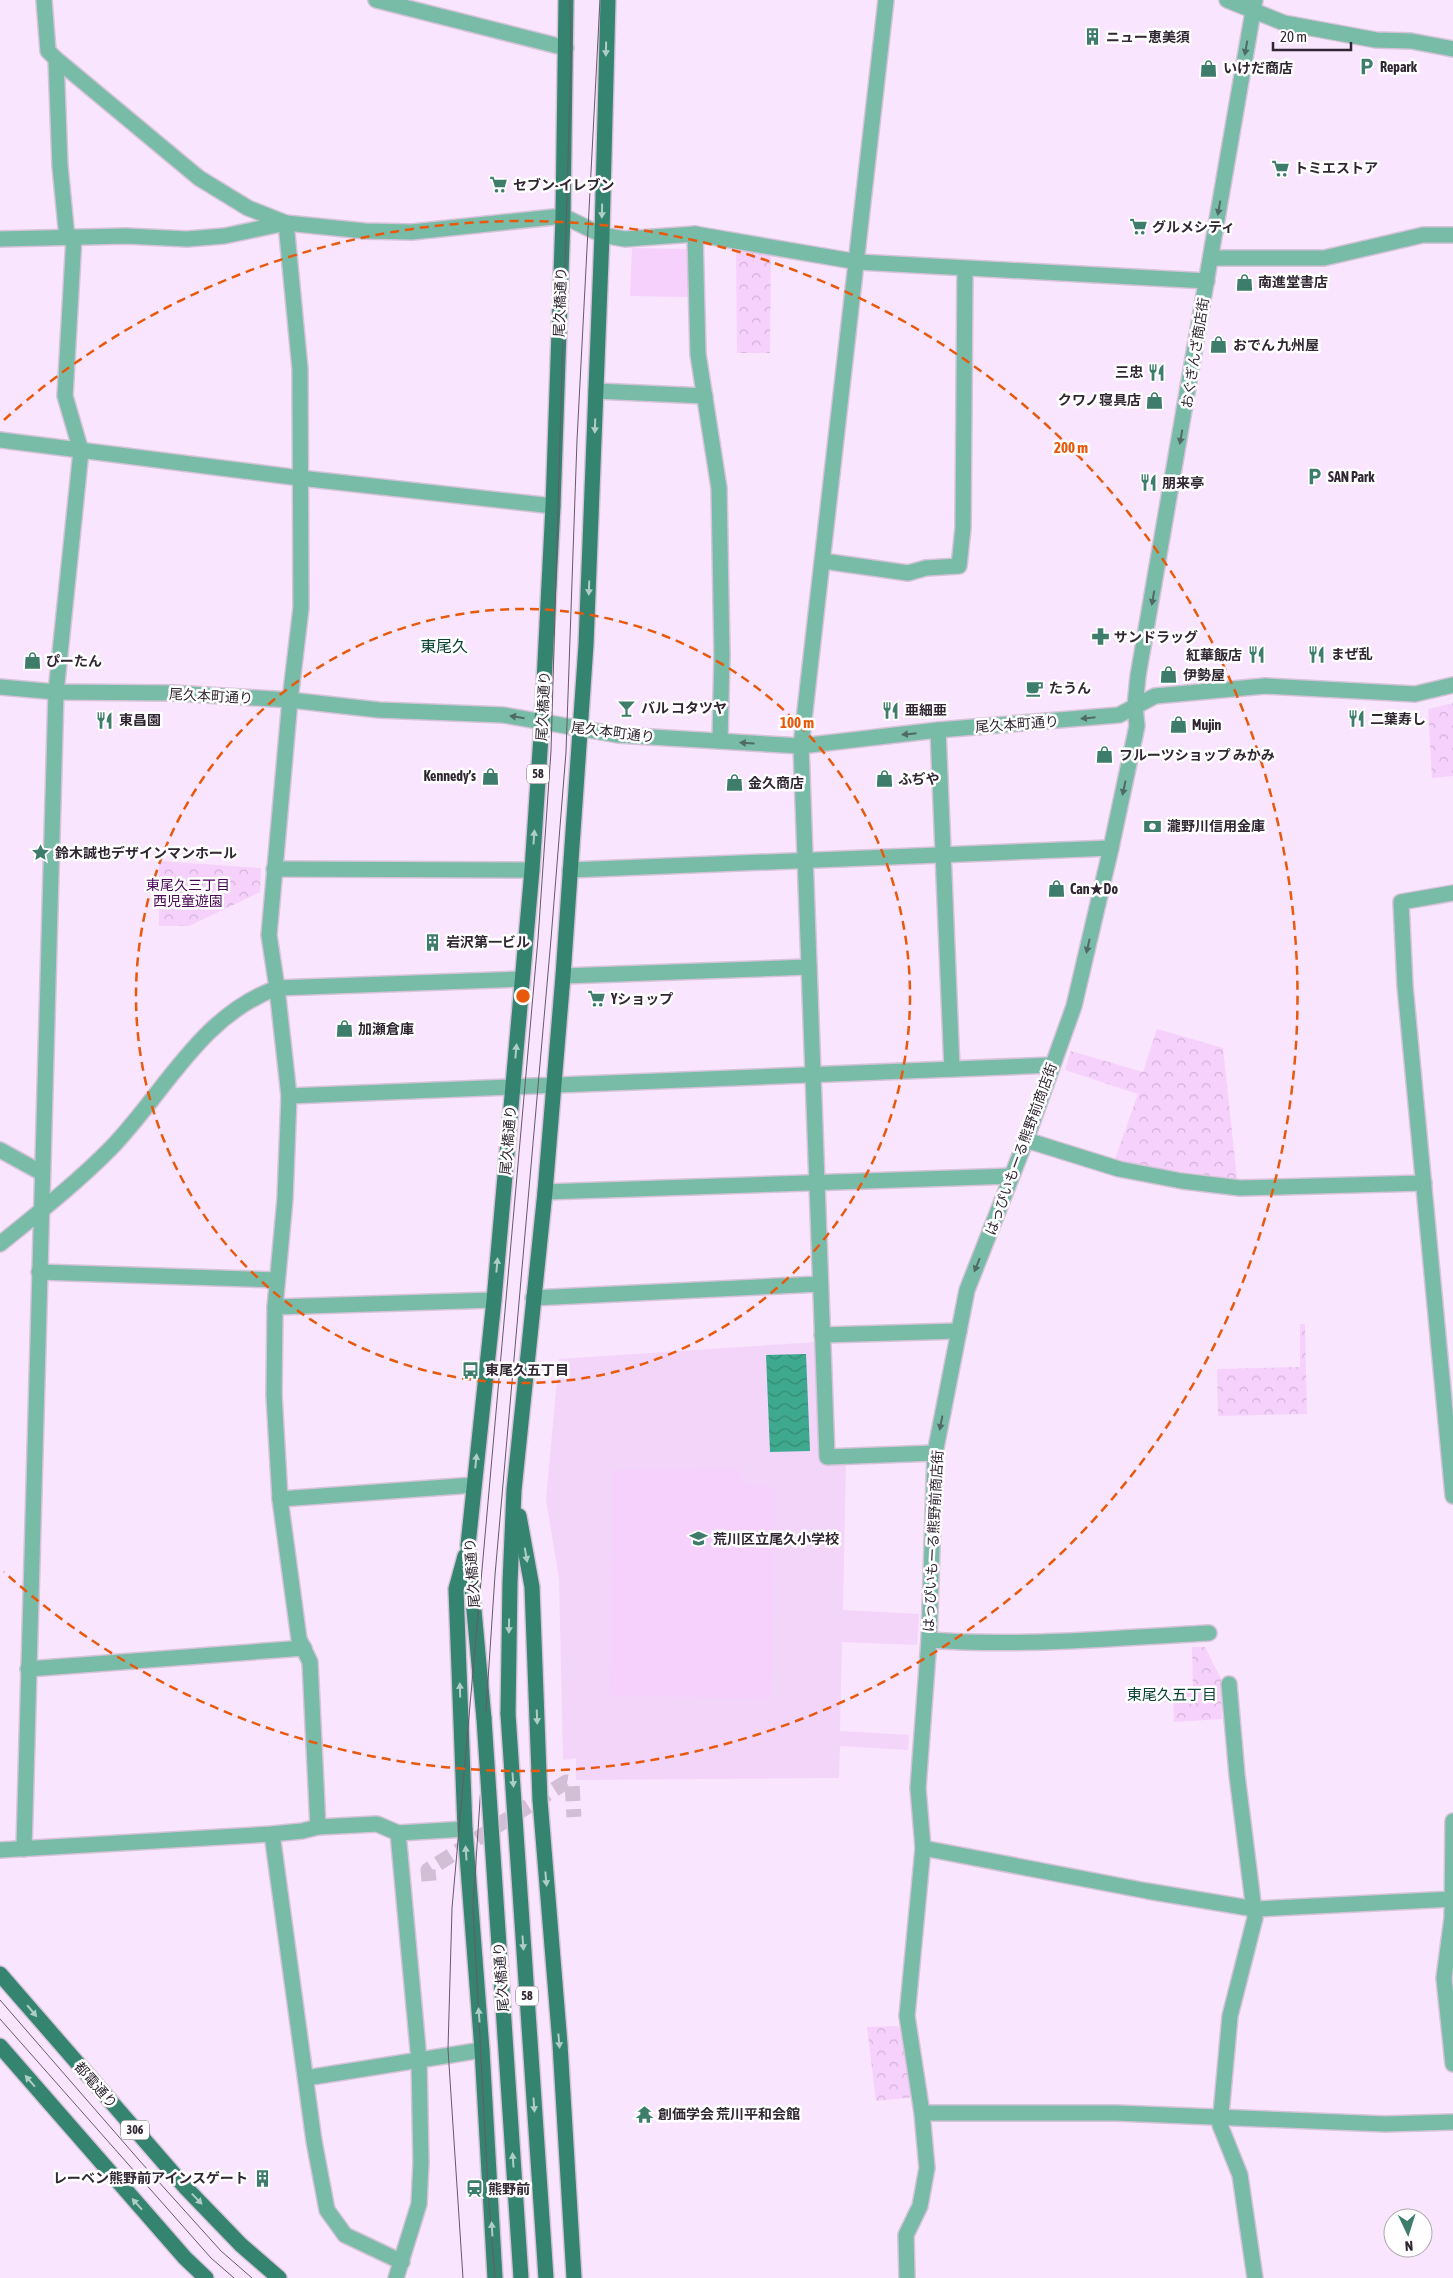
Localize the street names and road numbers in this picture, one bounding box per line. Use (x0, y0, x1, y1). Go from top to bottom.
street label: 尾久橋通り (551, 267, 569, 337)
street label: おぐぎんざ商店街 (1178, 296, 1212, 410)
street label: 尾久橋通り (533, 671, 553, 741)
street label: 尾久本町通り (169, 686, 253, 706)
street label: 尾久本町通り (975, 713, 1059, 735)
street label: 尾久本町通り (570, 719, 656, 745)
road number: 58 (527, 764, 549, 784)
street label: はっぴいもーる熊野前商店街 (982, 1061, 1060, 1237)
street label: 尾久橋通り (497, 1104, 519, 1176)
street label: はっぴいもーる熊野前商店街 (920, 1450, 946, 1632)
street label: 尾久橋通り (462, 1538, 482, 1608)
street label: 尾久橋通り (491, 1942, 511, 2012)
road number: 58 (516, 1986, 538, 2005)
street label: 都電通り (72, 2059, 120, 2111)
road number: 306 (121, 2120, 149, 2140)

